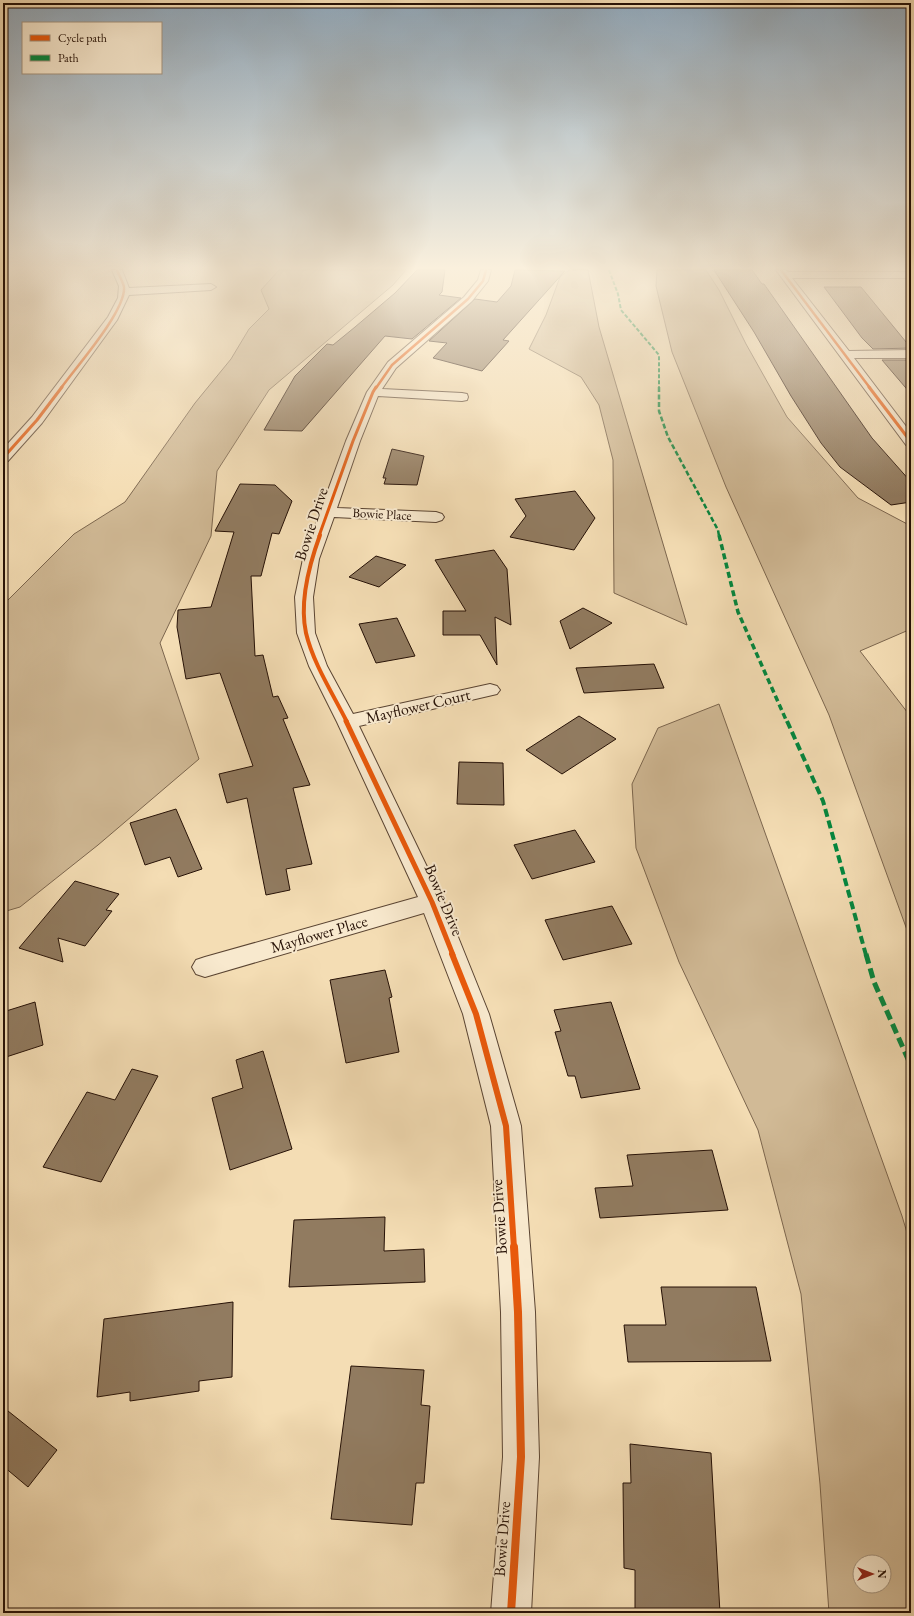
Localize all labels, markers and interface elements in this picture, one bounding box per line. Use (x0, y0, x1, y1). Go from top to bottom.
legend (22, 22, 162, 74)
text: Cycle path (58, 30, 107, 46)
text: Path (58, 50, 79, 66)
street label: Bowie Drive (289, 485, 333, 563)
street label: Bowie Place (352, 504, 412, 524)
street label: Mayflower Court (364, 684, 472, 728)
street label: Bowie Drive (420, 861, 468, 939)
street label: Mayflower Place (268, 910, 370, 958)
street label: Bowie Drive (486, 1179, 512, 1255)
street label: Bowie Drive (489, 1501, 515, 1577)
north arrow (852, 1554, 892, 1594)
text: N (875, 1570, 889, 1579)

